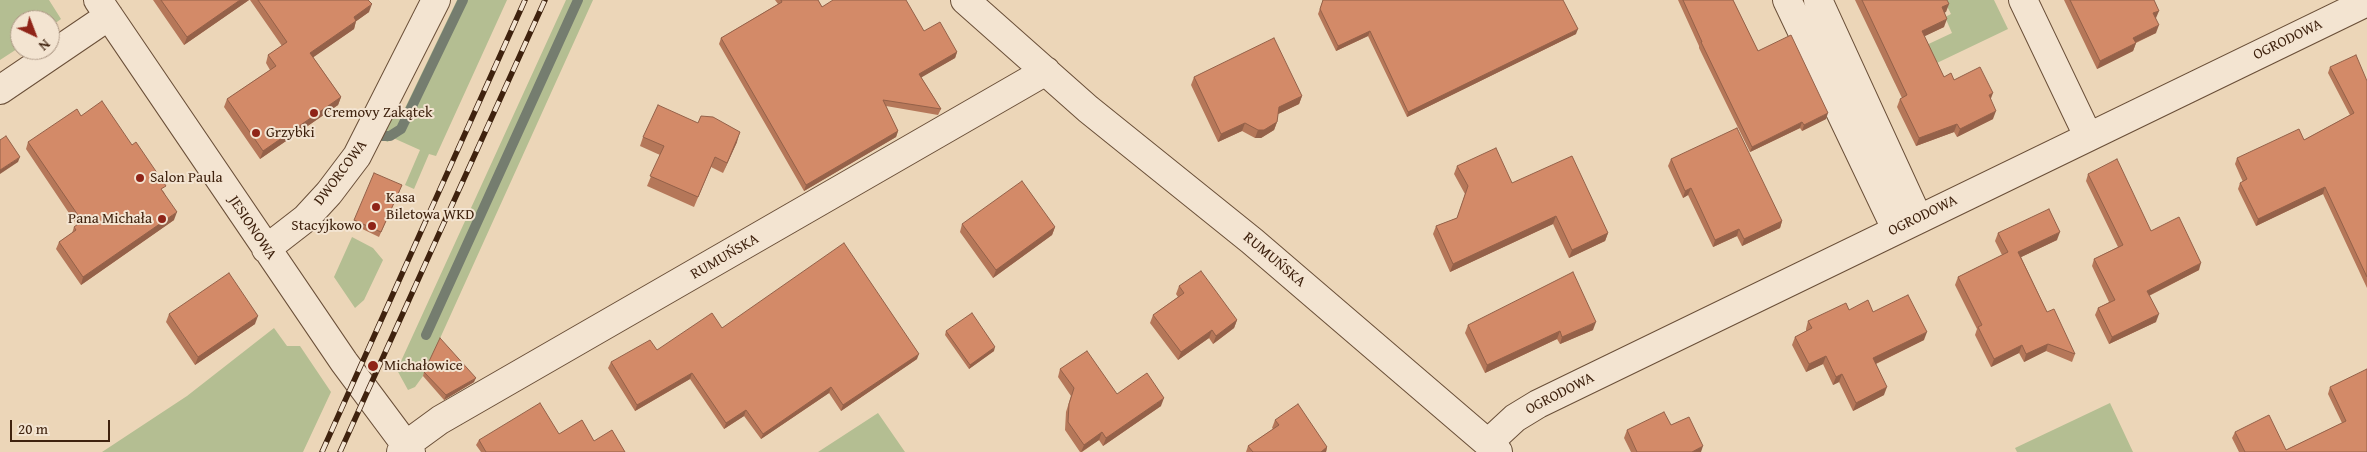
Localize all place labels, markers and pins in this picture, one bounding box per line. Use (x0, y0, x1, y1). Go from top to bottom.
place label: Cremovy Zakątek (324, 104, 433, 122)
marker: Cremovy Zakątek (308, 107, 320, 119)
place label: Grzybki (266, 124, 315, 142)
marker: Grzybki (250, 127, 262, 139)
place label: Salon Paula (150, 169, 223, 187)
marker: Salon Paula (134, 172, 146, 184)
place label: Kasa Biletowa WKD (386, 189, 474, 224)
marker: Kasa Biletowa WKD (370, 201, 382, 213)
place label: Pana Michała (68, 210, 152, 228)
marker: Pana Michała (156, 213, 168, 225)
place label: Stacyjkowo (291, 217, 362, 235)
marker: Stacyjkowo (366, 220, 378, 232)
place label: Michałowice (384, 357, 463, 375)
marker: Michałowice (366, 359, 380, 373)

